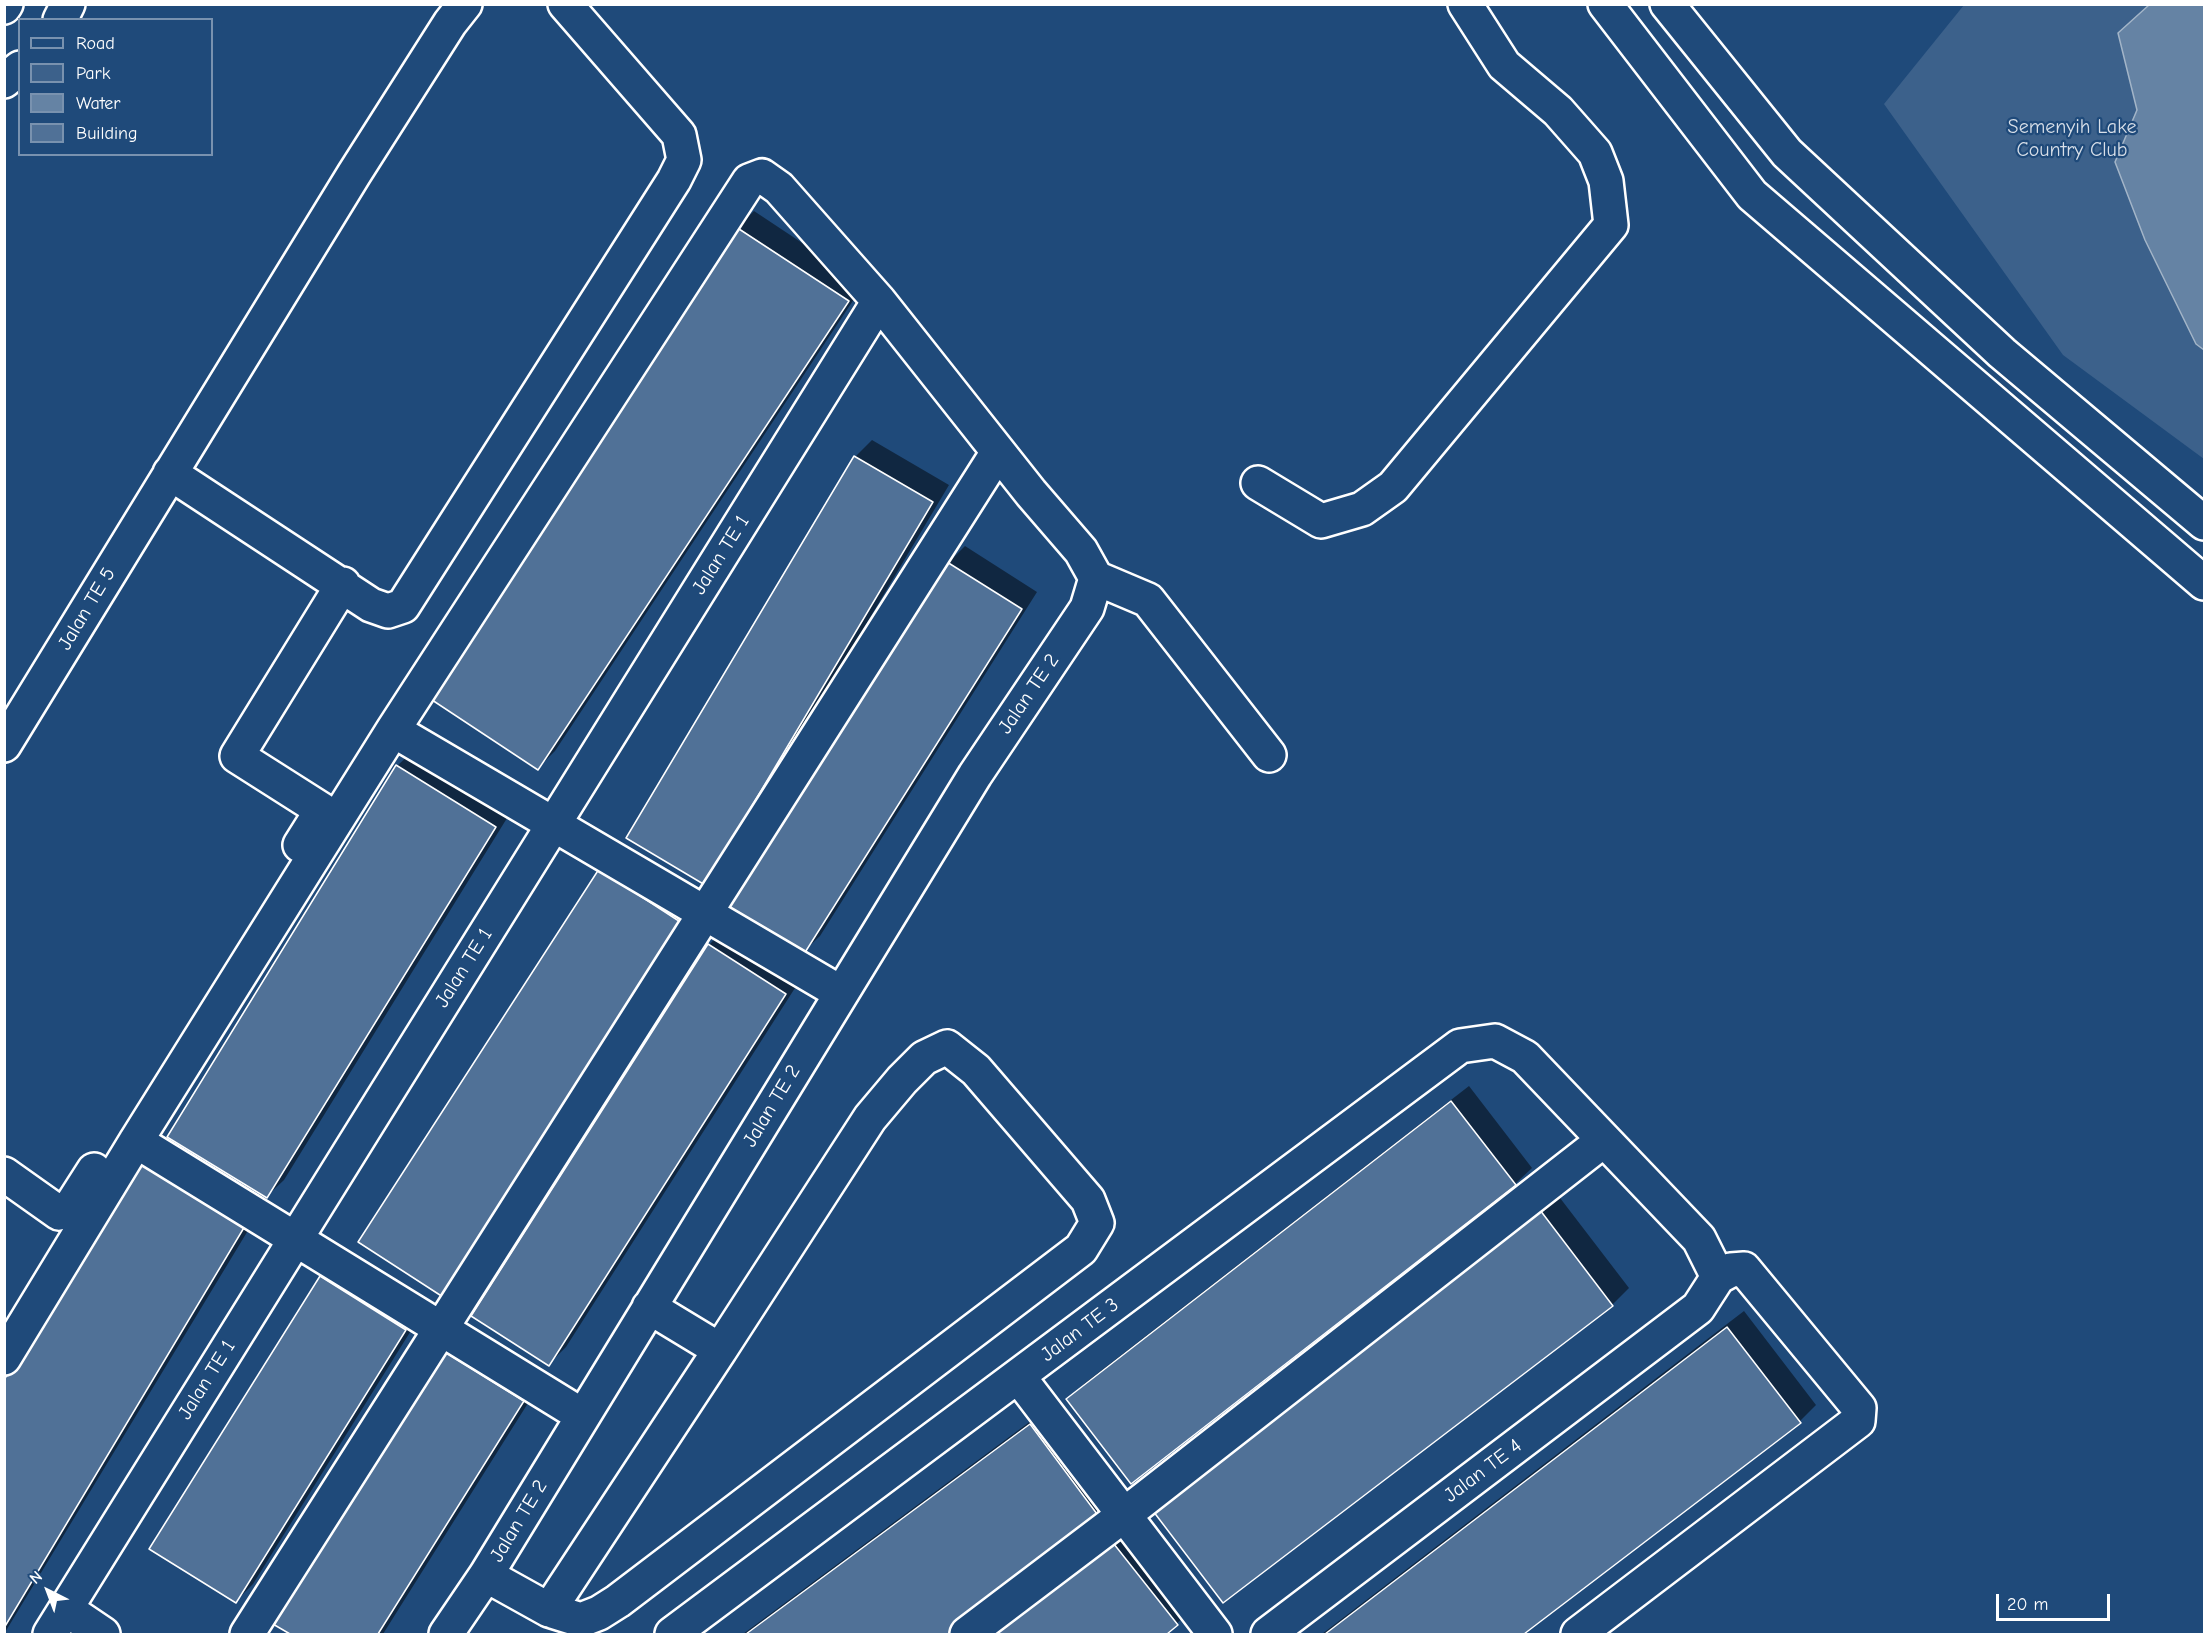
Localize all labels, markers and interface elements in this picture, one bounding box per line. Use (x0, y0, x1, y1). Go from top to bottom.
legend (18, 18, 213, 156)
text: Road (76, 33, 115, 54)
text: Park (76, 63, 110, 84)
text: Water (76, 93, 120, 114)
park label: Semenyih Lake Country Club (2008, 115, 2136, 162)
text: Building (76, 123, 138, 144)
street label: Jalan TE 1 (687, 511, 755, 599)
street label: Jalan TE 5 (53, 563, 121, 655)
street label: Jalan TE 2 (993, 649, 1065, 739)
street label: Jalan TE 1 (430, 924, 498, 1012)
street label: Jalan TE 2 (738, 1061, 806, 1151)
street label: Jalan TE 3 (1036, 1293, 1124, 1367)
street label: Jalan TE 1 (173, 1336, 241, 1424)
street label: Jalan TE 4 (1440, 1434, 1526, 1508)
street label: Jalan TE 2 (485, 1476, 553, 1566)
north arrow (18, 1561, 78, 1621)
text: N (26, 1567, 46, 1588)
scale bar (1999, 1582, 2113, 1620)
text: 20 m (2007, 1594, 2048, 1615)

